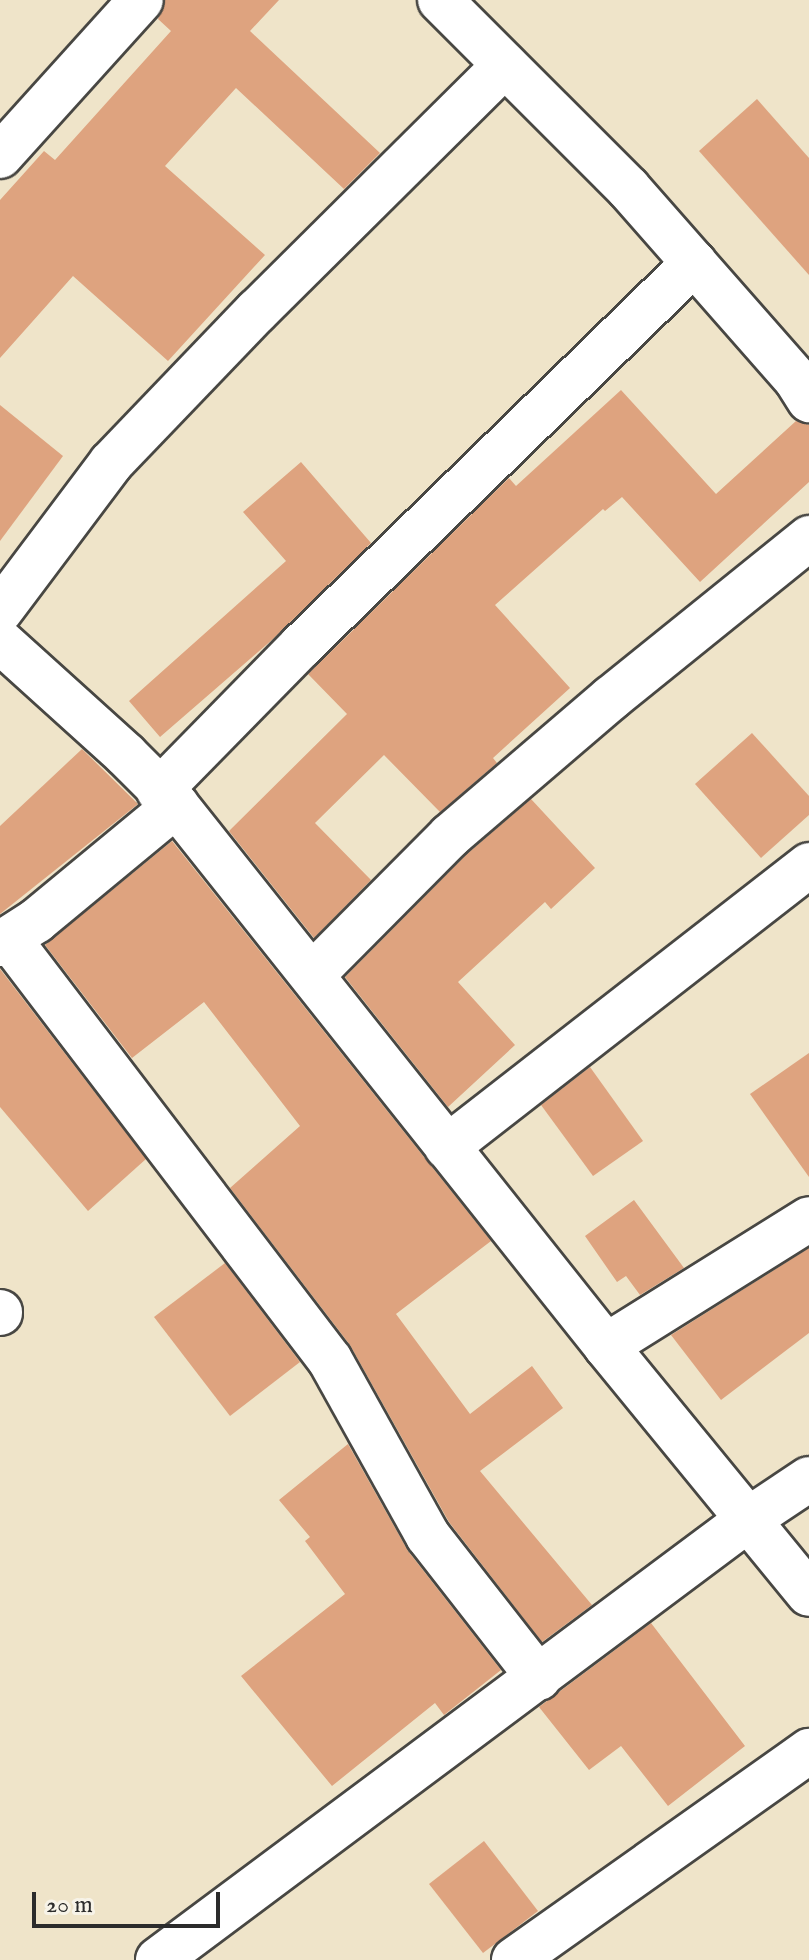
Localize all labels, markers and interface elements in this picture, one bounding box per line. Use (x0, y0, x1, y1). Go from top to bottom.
scale bar (36, 1876, 224, 1926)
text: 20 m (46, 1890, 93, 1921)

